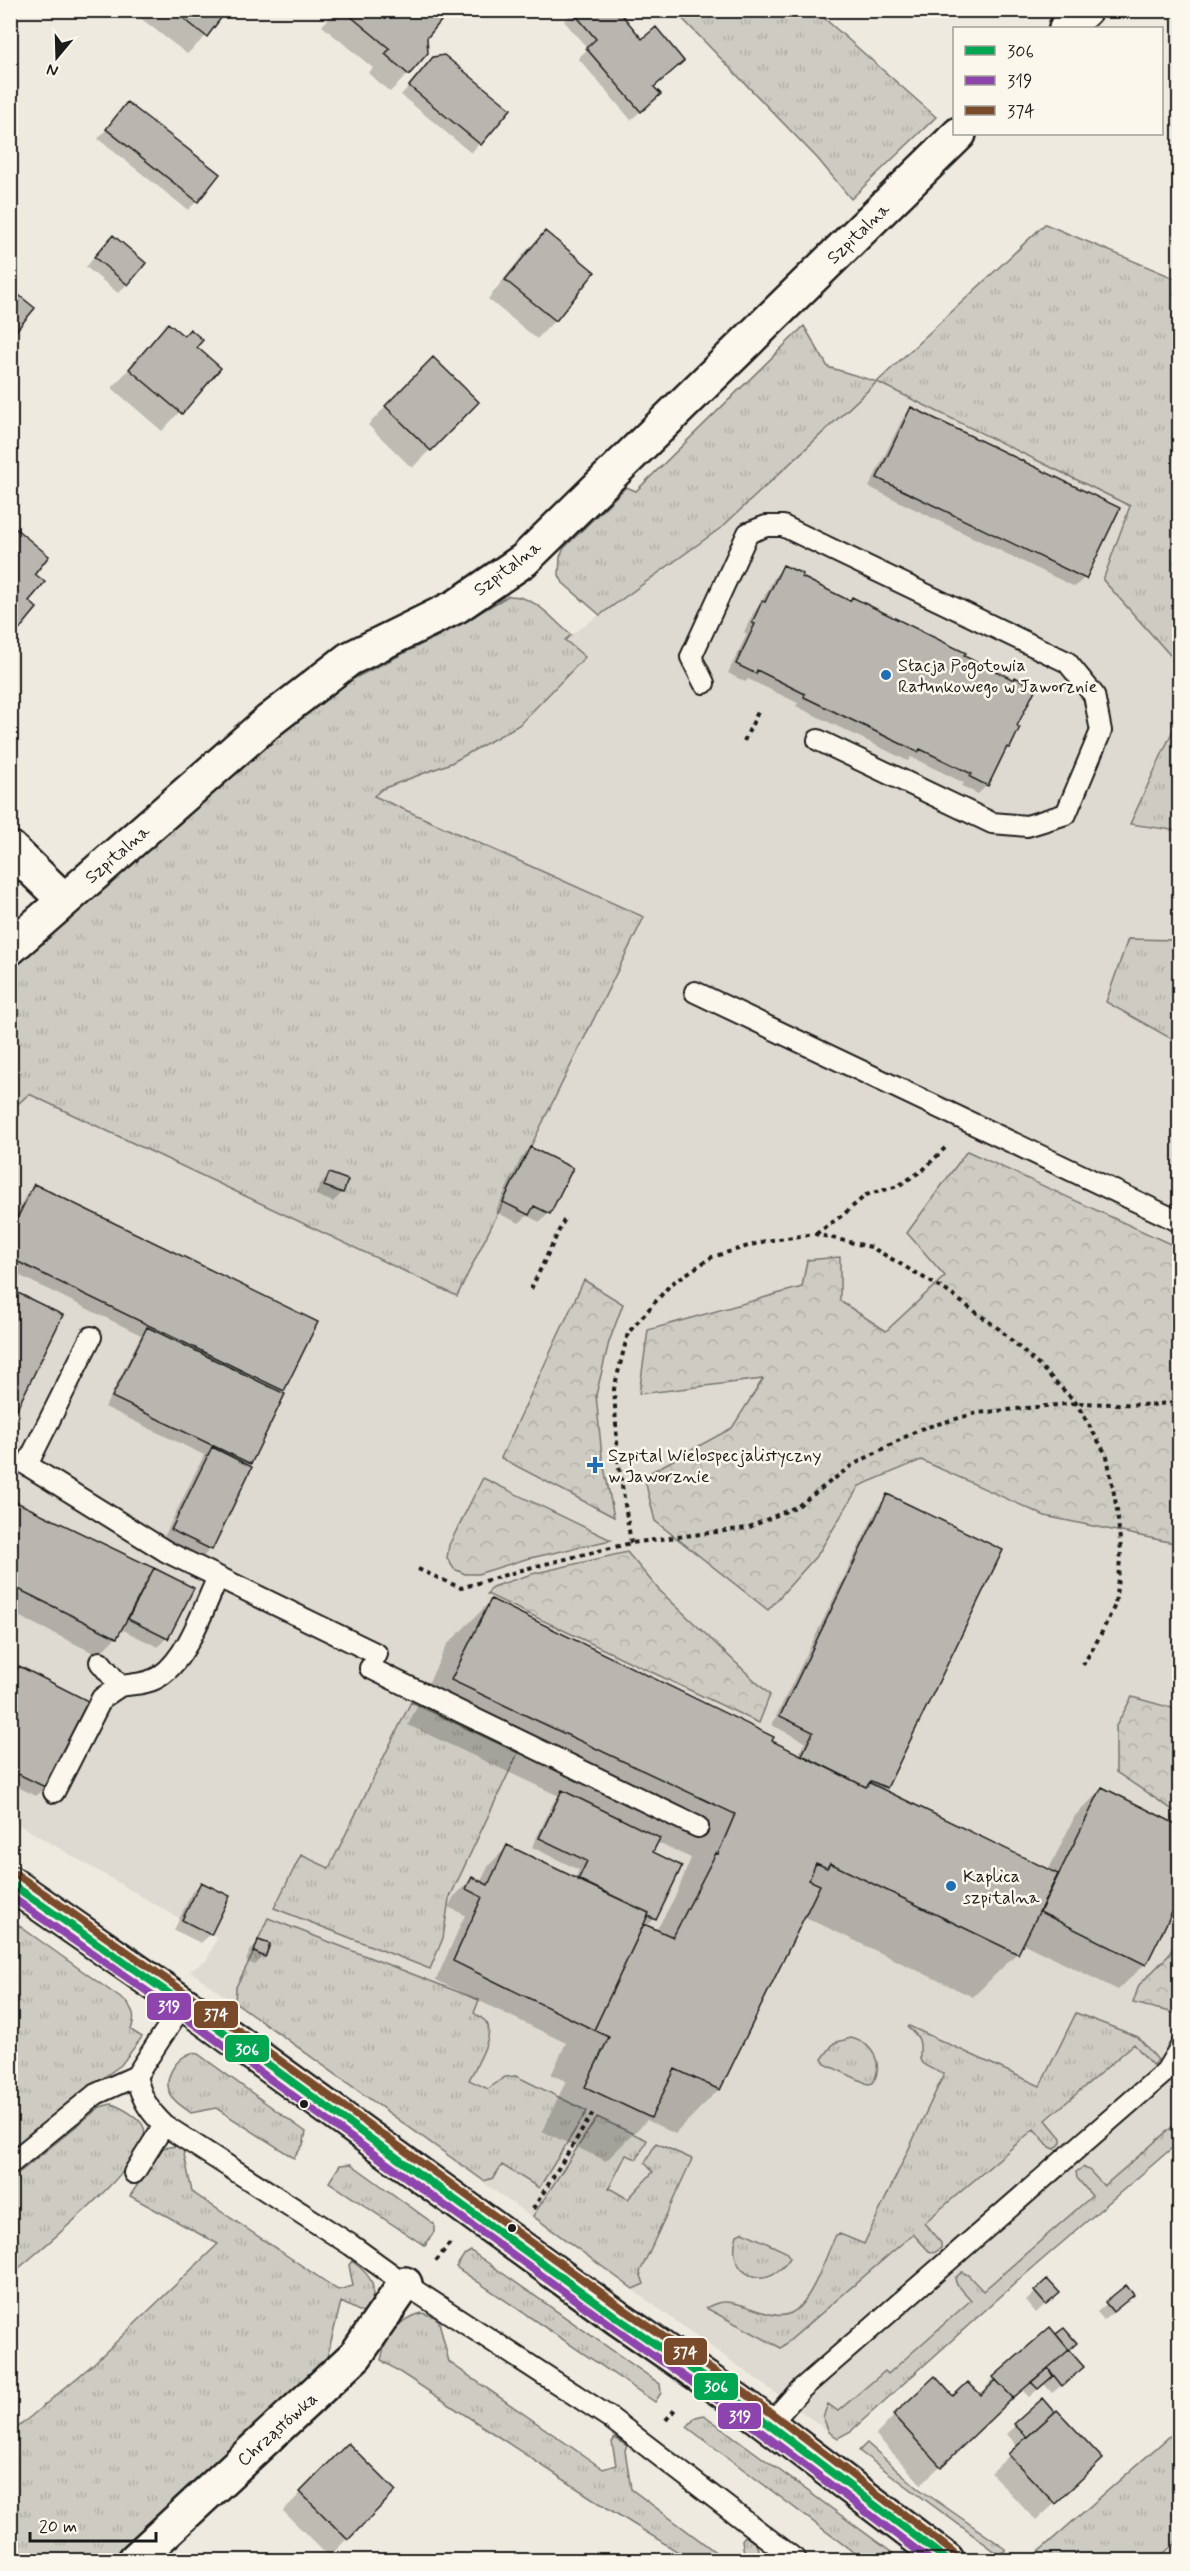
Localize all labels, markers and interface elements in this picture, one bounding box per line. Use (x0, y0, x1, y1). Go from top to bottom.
north arrow (27, 27, 87, 87)
legend (953, 27, 1163, 135)
text: 306 (1007, 40, 1034, 64)
text: N (44, 58, 61, 81)
text: 319 (1007, 70, 1032, 94)
text: 374 (1007, 100, 1035, 124)
street label: Szpitalna (822, 198, 895, 270)
street label: Szpitalna (469, 535, 546, 602)
place label: Stacja Pogotowia Ratunkowego w Jaworznie (898, 654, 1097, 699)
marker: Stacja Pogotowia Ratunkowego w Jaworznie (879, 668, 893, 682)
street label: Szpitalna (80, 820, 155, 890)
place label: Szpital Wielospecjalistyczny w Jaworznie (608, 1444, 821, 1489)
marker: Szpital Wielospecjalistyczny w Jaworznie (586, 1456, 604, 1474)
place label: Kaplica szpitalna (963, 1865, 1040, 1910)
marker: Kaplica szpitalna (944, 1879, 958, 1893)
line badge: 319 (146, 1992, 192, 2021)
text: 319 (158, 1997, 180, 2018)
line badge: 374 (193, 2000, 239, 2029)
text: 374 (204, 2005, 229, 2026)
line badge: 306 (224, 2034, 270, 2063)
text: 306 (235, 2040, 259, 2061)
unlabelled marker (298, 2098, 310, 2110)
unlabelled marker (506, 2222, 518, 2234)
line badge: 374 (663, 2337, 708, 2366)
text: 374 (673, 2343, 698, 2364)
line badge: 306 (693, 2372, 739, 2401)
text: 306 (704, 2377, 728, 2398)
street label: Chrząstówka (232, 2387, 323, 2472)
line badge: 319 (717, 2402, 762, 2430)
text: 319 (729, 2407, 751, 2428)
scale bar (30, 2505, 156, 2543)
text: 20 m (39, 2515, 77, 2539)

